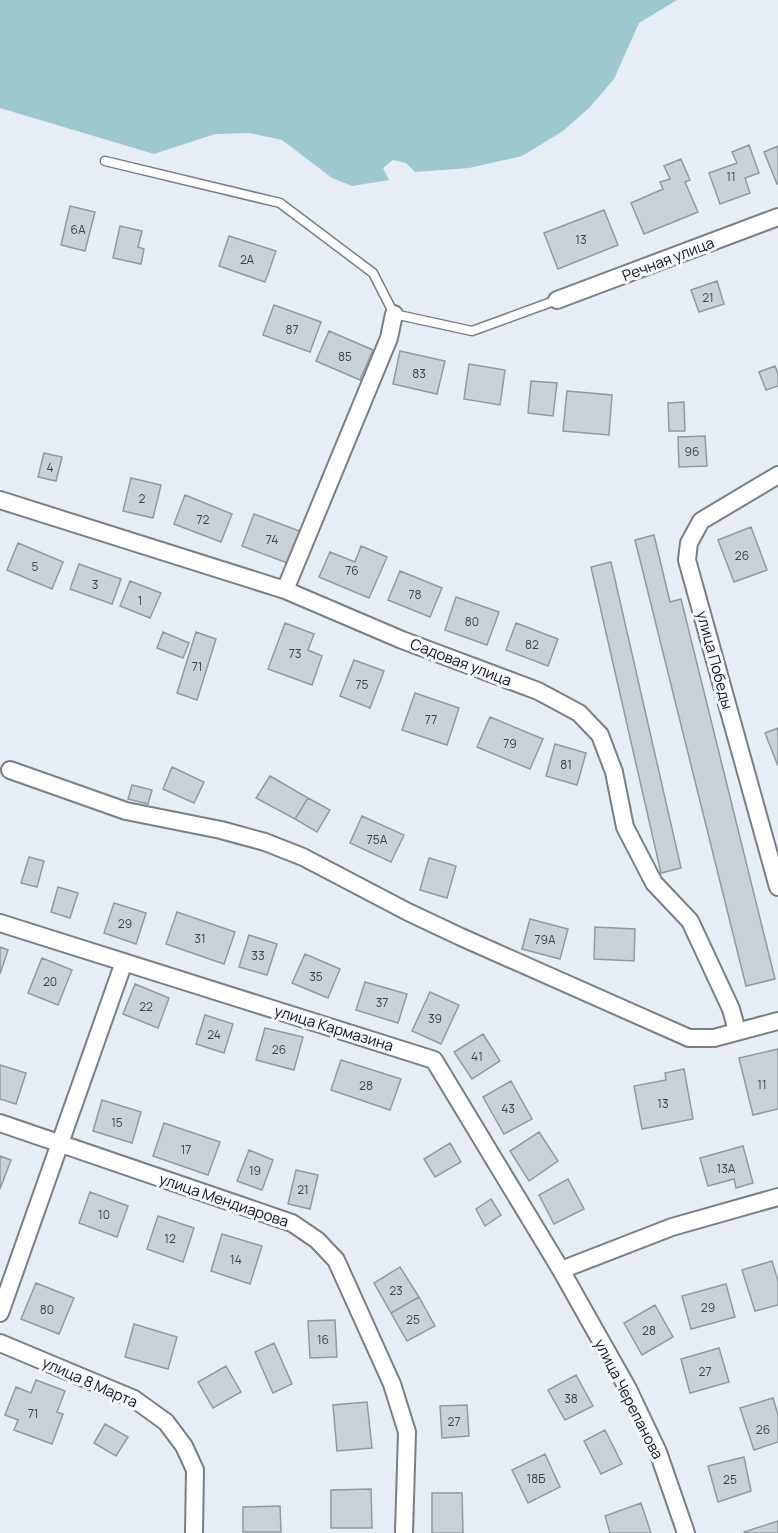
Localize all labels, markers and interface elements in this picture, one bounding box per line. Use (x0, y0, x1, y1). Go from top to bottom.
house number: 11 (726, 168, 736, 185)
house number: 6А (70, 221, 86, 238)
house number: 13 (575, 231, 587, 248)
street label: Речная улица (619, 232, 717, 286)
house number: 2А (240, 251, 254, 268)
house number: 21 (702, 289, 714, 306)
house number: 87 (286, 321, 299, 338)
house number: 85 (338, 348, 352, 365)
house number: 83 (412, 365, 426, 382)
house number: 96 (685, 443, 699, 460)
house number: 4 (46, 459, 54, 476)
house number: 2 (139, 490, 146, 507)
house number: 72 (197, 511, 210, 528)
house number: 74 (266, 531, 278, 548)
house number: 26 (735, 547, 749, 564)
house number: 5 (32, 558, 39, 575)
house number: 76 (345, 562, 359, 579)
house number: 3 (92, 576, 98, 593)
house number: 78 (409, 586, 422, 603)
house number: 1 (138, 592, 142, 609)
street label: улица Победы (692, 608, 738, 712)
house number: 80 (465, 613, 479, 630)
street label: Садовая улица (407, 633, 515, 691)
house number: 82 (525, 636, 539, 653)
house number: 73 (289, 645, 301, 662)
house number: 71 (192, 658, 202, 675)
house number: 75 (356, 676, 369, 693)
house number: 77 (425, 711, 437, 728)
house number: 79 (503, 735, 517, 752)
house number: 81 (560, 756, 572, 773)
house number: 75А (367, 831, 388, 848)
house number: 29 (118, 915, 132, 932)
house number: 31 (194, 930, 206, 947)
house number: 79А (534, 931, 556, 948)
house number: 33 (251, 947, 265, 964)
house number: 35 (309, 968, 323, 985)
house number: 20 (43, 973, 57, 990)
house number: 37 (376, 994, 388, 1011)
house number: 22 (139, 998, 153, 1015)
street label: улица Кармазина (272, 1000, 396, 1056)
house number: 39 (428, 1010, 442, 1027)
house number: 24 (207, 1026, 221, 1043)
house number: 26 (272, 1041, 286, 1058)
house number: 41 (471, 1048, 483, 1065)
house number: 11 (757, 1076, 767, 1093)
house number: 28 (359, 1077, 373, 1094)
house number: 13 (657, 1095, 669, 1112)
house number: 43 (501, 1100, 515, 1117)
house number: 15 (111, 1114, 123, 1131)
house number: 17 (181, 1141, 191, 1158)
house number: 13А (717, 1160, 736, 1177)
house number: 19 (249, 1162, 261, 1179)
street label: улица Мендиарова (156, 1168, 292, 1232)
house number: 21 (297, 1181, 309, 1198)
house number: 10 (98, 1206, 110, 1223)
house number: 12 (164, 1230, 176, 1247)
house number: 14 (230, 1251, 242, 1268)
house number: 23 (389, 1282, 403, 1299)
house number: 29 (701, 1299, 715, 1316)
house number: 80 (40, 1301, 54, 1318)
house number: 25 (406, 1311, 420, 1328)
house number: 28 (642, 1322, 656, 1339)
house number: 16 (317, 1331, 329, 1348)
street label: улица Черепанова (590, 1335, 668, 1463)
street label: улица 8 Марта (39, 1352, 141, 1412)
house number: 27 (699, 1363, 711, 1380)
house number: 38 (564, 1390, 578, 1407)
house number: 71 (28, 1405, 38, 1422)
house number: 27 (448, 1413, 460, 1430)
house number: 26 (756, 1421, 770, 1438)
house number: 18Б (527, 1470, 545, 1487)
house number: 25 (723, 1471, 737, 1488)

